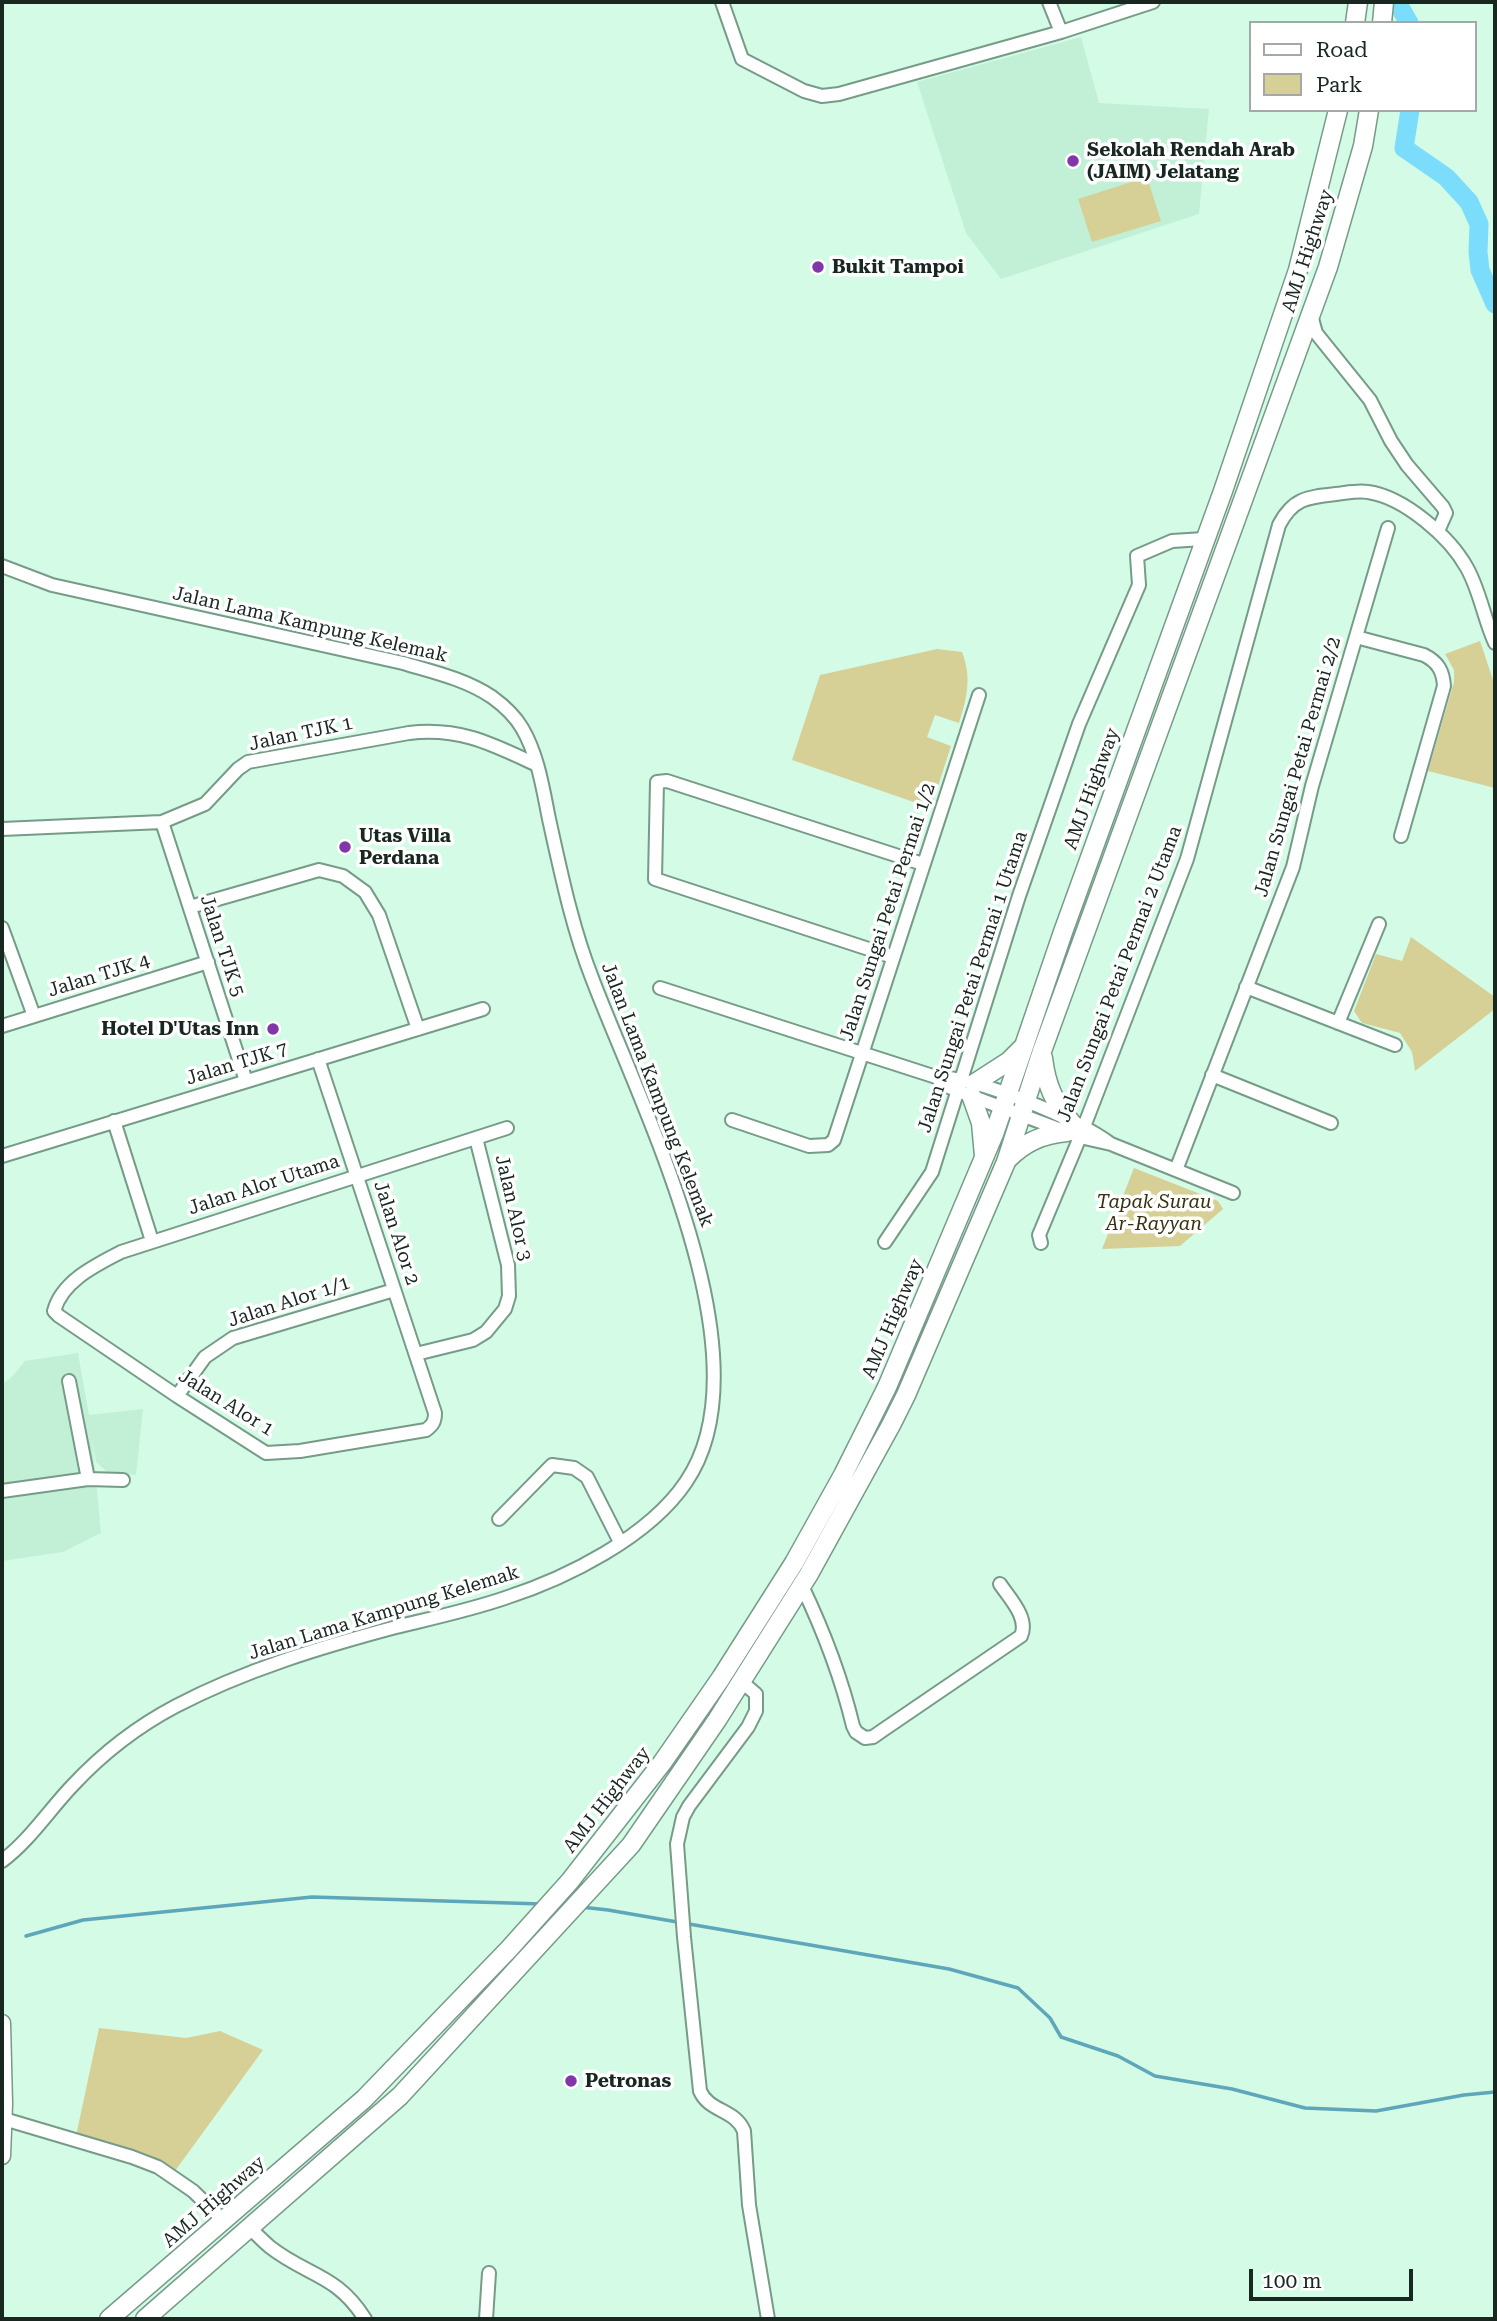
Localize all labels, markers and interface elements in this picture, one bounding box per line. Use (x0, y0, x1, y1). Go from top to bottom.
legend (1248, 21, 1476, 112)
text: Road (1316, 38, 1368, 62)
text: Park (1316, 73, 1362, 97)
place label: Sekolah Rendah Arab (JAIM) Jelatang (1087, 139, 1295, 183)
marker: Sekolah Rendah Arab (JAIM) Jelatang (1065, 153, 1081, 169)
street label: AMJ Highway (1277, 187, 1339, 315)
place label: Bukit Tampoi (832, 256, 964, 278)
marker: Bukit Tampoi (810, 259, 826, 275)
street label: Jalan Lama Kampung Kelemak (170, 582, 450, 668)
street label: Jalan Sungai Petai Permai 2/2 (1250, 634, 1346, 900)
street label: Jalan TJK 1 (247, 712, 355, 756)
street label: AMJ Highway (1059, 725, 1125, 853)
street label: Jalan Sungai Petai Permai 1/2 (836, 780, 940, 1044)
street label: Jalan Sungai Petai Permai 2 Utama (1053, 823, 1187, 1125)
place label: Utas Villa Perdana (359, 825, 451, 869)
street label: Jalan Sungai Petai Permai 1 Utama (913, 828, 1033, 1136)
marker: Utas Villa Perdana (337, 839, 353, 855)
street label: Jalan TJK 5 (195, 892, 249, 1000)
street label: Jalan TJK 4 (45, 950, 153, 1002)
street label: Jalan Lama Kampung Kelemak (596, 960, 718, 1230)
place label: Hotel D'Utas Inn (101, 1018, 259, 1040)
marker: Hotel D'Utas Inn (265, 1021, 281, 1037)
street label: Jalan TJK 7 (183, 1038, 291, 1090)
street label: Jalan Alor Utama (186, 1150, 342, 1220)
street label: Jalan Alor 3 (490, 1153, 536, 1263)
street label: Jalan Alor 2 (368, 1178, 424, 1288)
park label: Tapak Surau Ar-Rayyan (1096, 1191, 1212, 1235)
street label: AMJ Highway (857, 1256, 929, 1382)
street label: Jalan Alor 1/1 (225, 1272, 353, 1332)
street label: Jalan Alor 1 (174, 1365, 278, 1441)
street label: Jalan Lama Kampung Kelemak (246, 1561, 522, 1665)
street label: AMJ Highway (559, 1742, 655, 1858)
place label: Petronas (585, 2070, 671, 2092)
marker: Petronas (563, 2073, 579, 2089)
street label: AMJ Highway (158, 2151, 270, 2253)
scale bar (1252, 2254, 1416, 2298)
text: 100 m (1262, 2269, 1322, 2293)

